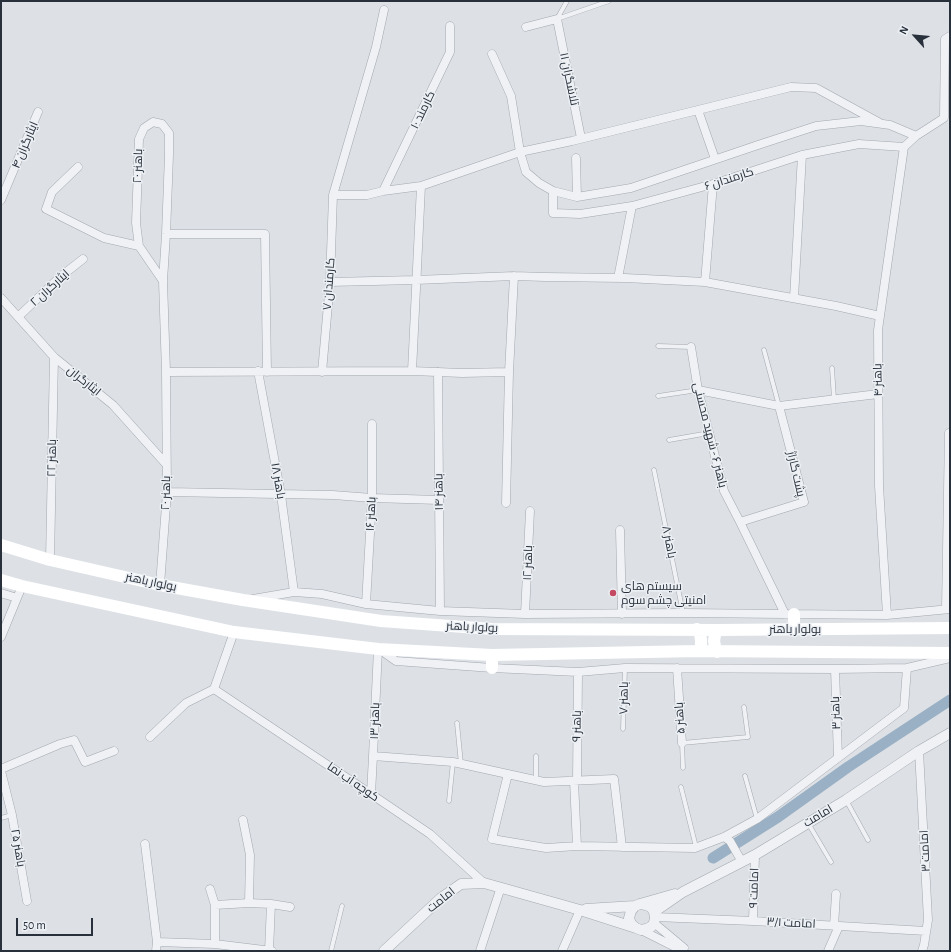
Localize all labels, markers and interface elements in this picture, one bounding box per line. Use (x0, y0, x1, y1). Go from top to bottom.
north arrow (895, 16, 935, 56)
text: N (897, 24, 911, 36)
street label: تلاشگران ۱۱ (556, 51, 582, 107)
street label: کارمند ۱۰ (408, 89, 438, 131)
street label: ایثارگران ۴ (9, 119, 41, 171)
street label: باهنر ۲۰ (130, 148, 146, 184)
street label: کارمندان ۶ (703, 164, 755, 194)
street label: کارمندان ۷ (320, 257, 338, 311)
street label: ایثارگران ۲ (27, 267, 73, 309)
street label: ایثارگران (64, 363, 104, 399)
street label: باهنر ۴ (871, 363, 885, 397)
street label: باهنر ۶ - شهید محسنی (690, 381, 730, 489)
street label: باهنر ۲۲ (44, 439, 60, 477)
street label: پشت گاراژ (784, 450, 808, 498)
street label: باهنر ۱۸ (268, 462, 288, 500)
street label: باهنر ۱۴ (431, 473, 447, 511)
street label: باهنر ۲۰ (158, 475, 174, 511)
street label: باهنر ۱۶ (363, 496, 379, 532)
street label: باهنر ۸ (659, 524, 679, 560)
street label: باهنر ۱۲ (520, 545, 536, 581)
street label: بولوار باهنر (124, 570, 178, 594)
place label: سیستم های امنیتی چشم سوم (621, 579, 706, 607)
marker: سیستم های امنیتی چشم سوم (608, 588, 618, 598)
street label: بولوار باهنر (446, 618, 498, 636)
street label: بولوار باهنر (769, 622, 821, 636)
street label: باهنر ۷ (617, 681, 631, 715)
street label: باهنر ۳ (828, 696, 844, 730)
street label: باهنر ۱۳ (367, 702, 383, 740)
street label: باهنر ۵ (672, 702, 688, 734)
street label: باهنر ۹ (570, 710, 584, 742)
street label: کوچه آب نما (324, 759, 382, 805)
street label: امامت (801, 802, 835, 830)
street label: باهنر ۲۵ (8, 828, 28, 868)
street label: امامت ۳ (917, 830, 933, 872)
street label: امامت ۹ (746, 868, 762, 908)
street label: امامت (424, 884, 458, 916)
scale bar (18, 910, 95, 936)
street label: امامت ۳/۱ (766, 915, 816, 931)
text: 50 m (23, 919, 46, 931)

